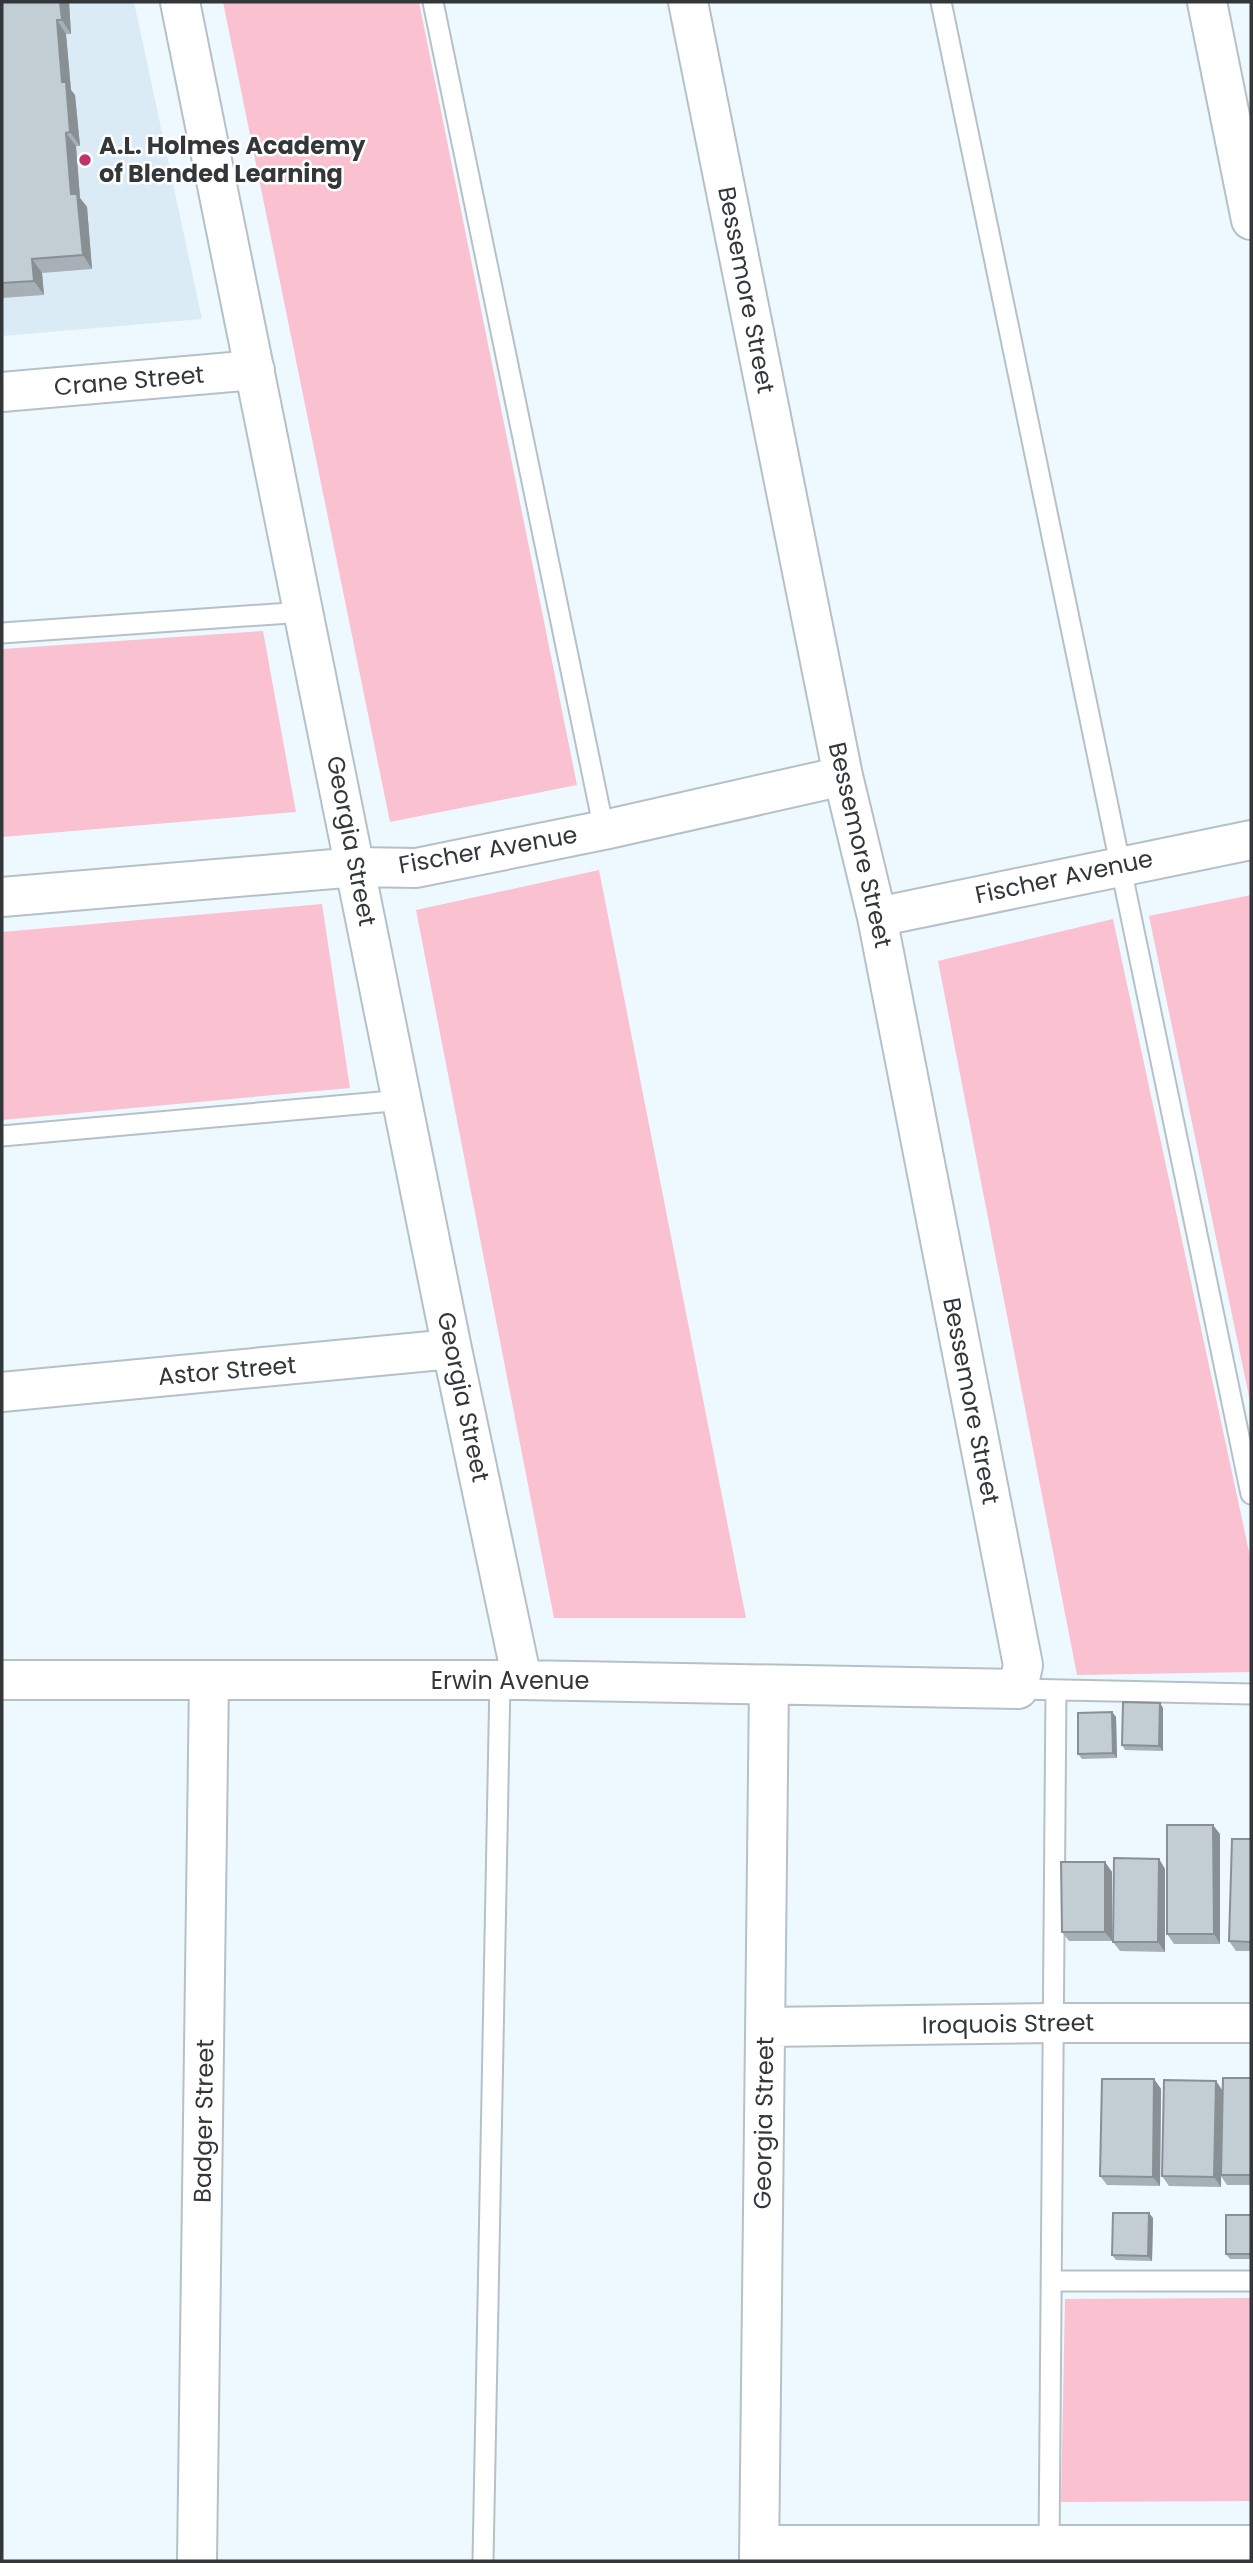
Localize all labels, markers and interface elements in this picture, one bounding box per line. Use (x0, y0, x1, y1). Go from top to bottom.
place label: A.L. Holmes Academy of Blended Learning (99, 129, 366, 190)
marker: A.L. Holmes Academy of Blended Learning (77, 152, 93, 168)
street label: Bessemore Street (710, 184, 783, 396)
street label: Crane Street (52, 358, 205, 404)
street label: Bessemore Street (821, 739, 900, 951)
street label: Georgia Street (319, 753, 384, 929)
street label: Fischer Avenue (396, 818, 580, 881)
street label: Fischer Avenue (972, 842, 1156, 911)
street label: Bessemore Street (935, 1295, 1008, 1507)
street label: Georgia Street (429, 1309, 498, 1485)
street label: Astor Street (157, 1348, 297, 1393)
street label: Erwin Avenue (431, 1664, 589, 1697)
street label: Iroquois Street (922, 2005, 1094, 2042)
street label: Georgia Street (745, 2036, 782, 2210)
street label: Badger Street (186, 2039, 221, 2203)

